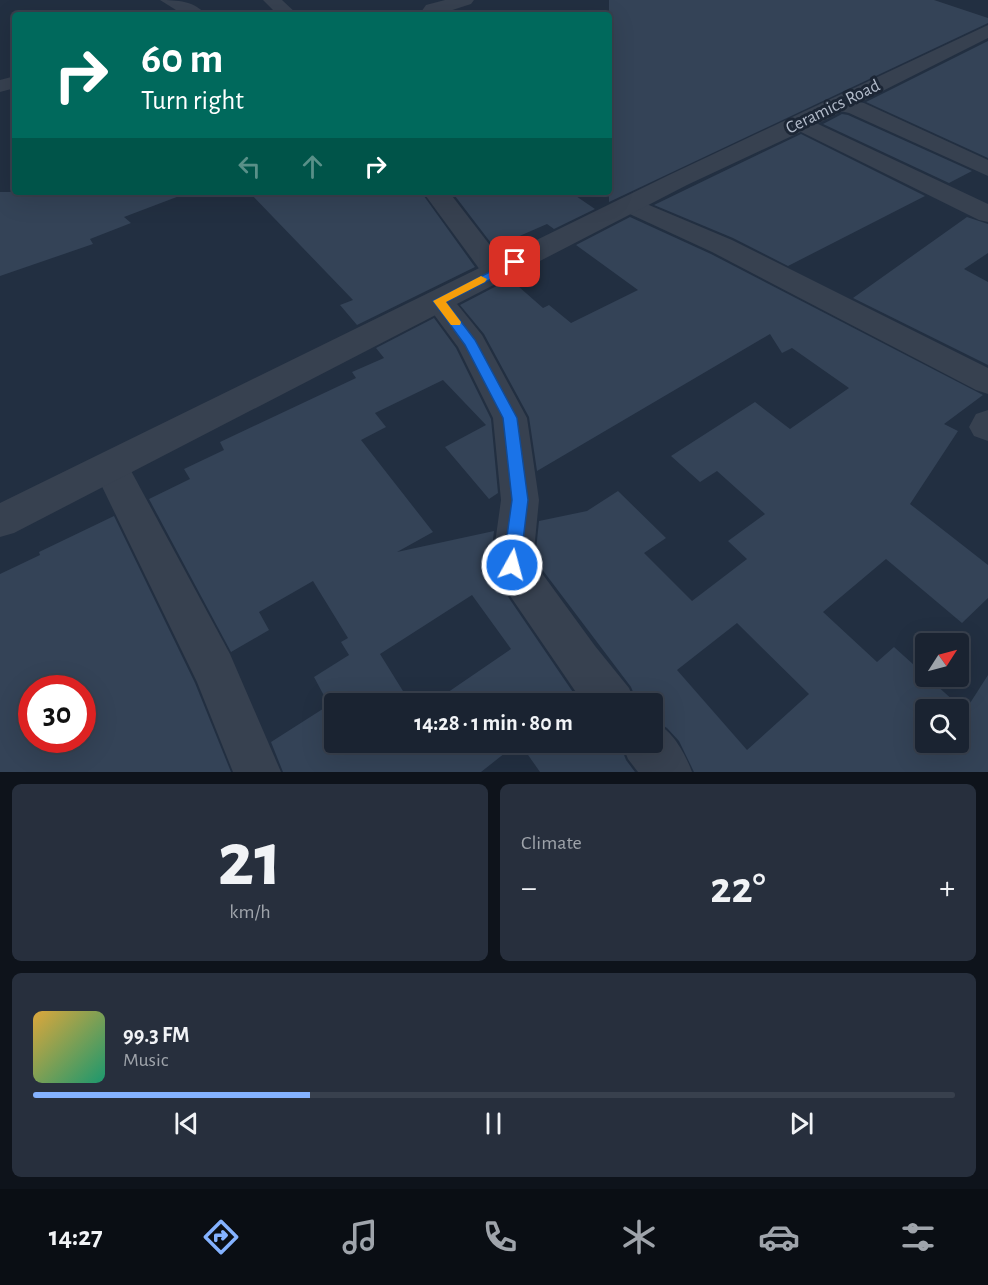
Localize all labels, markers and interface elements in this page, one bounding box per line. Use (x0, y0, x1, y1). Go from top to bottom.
icon: right (42, 36, 120, 114)
text: 60 m (141, 38, 223, 80)
street label: Ceramics Road (783, 77, 883, 137)
text: Turn right (141, 87, 244, 114)
icon: left (233, 150, 266, 183)
icon: ahead (296, 150, 329, 183)
icon: right (359, 150, 392, 183)
pin (489, 236, 540, 287)
icon: arrive (498, 245, 531, 278)
position arrow (480, 533, 544, 597)
north arrow (915, 633, 969, 687)
map controls (915, 633, 969, 753)
speed limit sign: 30 (18, 675, 96, 753)
button: search (915, 699, 969, 753)
text: 14:28 · 1 min · 80 m (414, 712, 573, 734)
text: 21 (218, 822, 282, 900)
text: Climate (521, 833, 582, 853)
text: 22° (710, 866, 766, 911)
text: − (521, 872, 537, 905)
text: + (939, 872, 955, 905)
text: km/h (229, 902, 271, 922)
text: 99.3 FM (123, 1024, 189, 1046)
text: Music (123, 1050, 169, 1070)
icon: previous (170, 1107, 203, 1140)
icon: pause (477, 1107, 510, 1140)
icon: next (785, 1107, 818, 1140)
icon: directions (200, 1216, 242, 1258)
icon: music (339, 1216, 381, 1258)
icon: phone (479, 1216, 521, 1258)
icon: climate (618, 1216, 660, 1258)
icon: car (758, 1216, 800, 1258)
icon: filters (897, 1216, 939, 1258)
text: 14:27 (49, 1223, 103, 1250)

